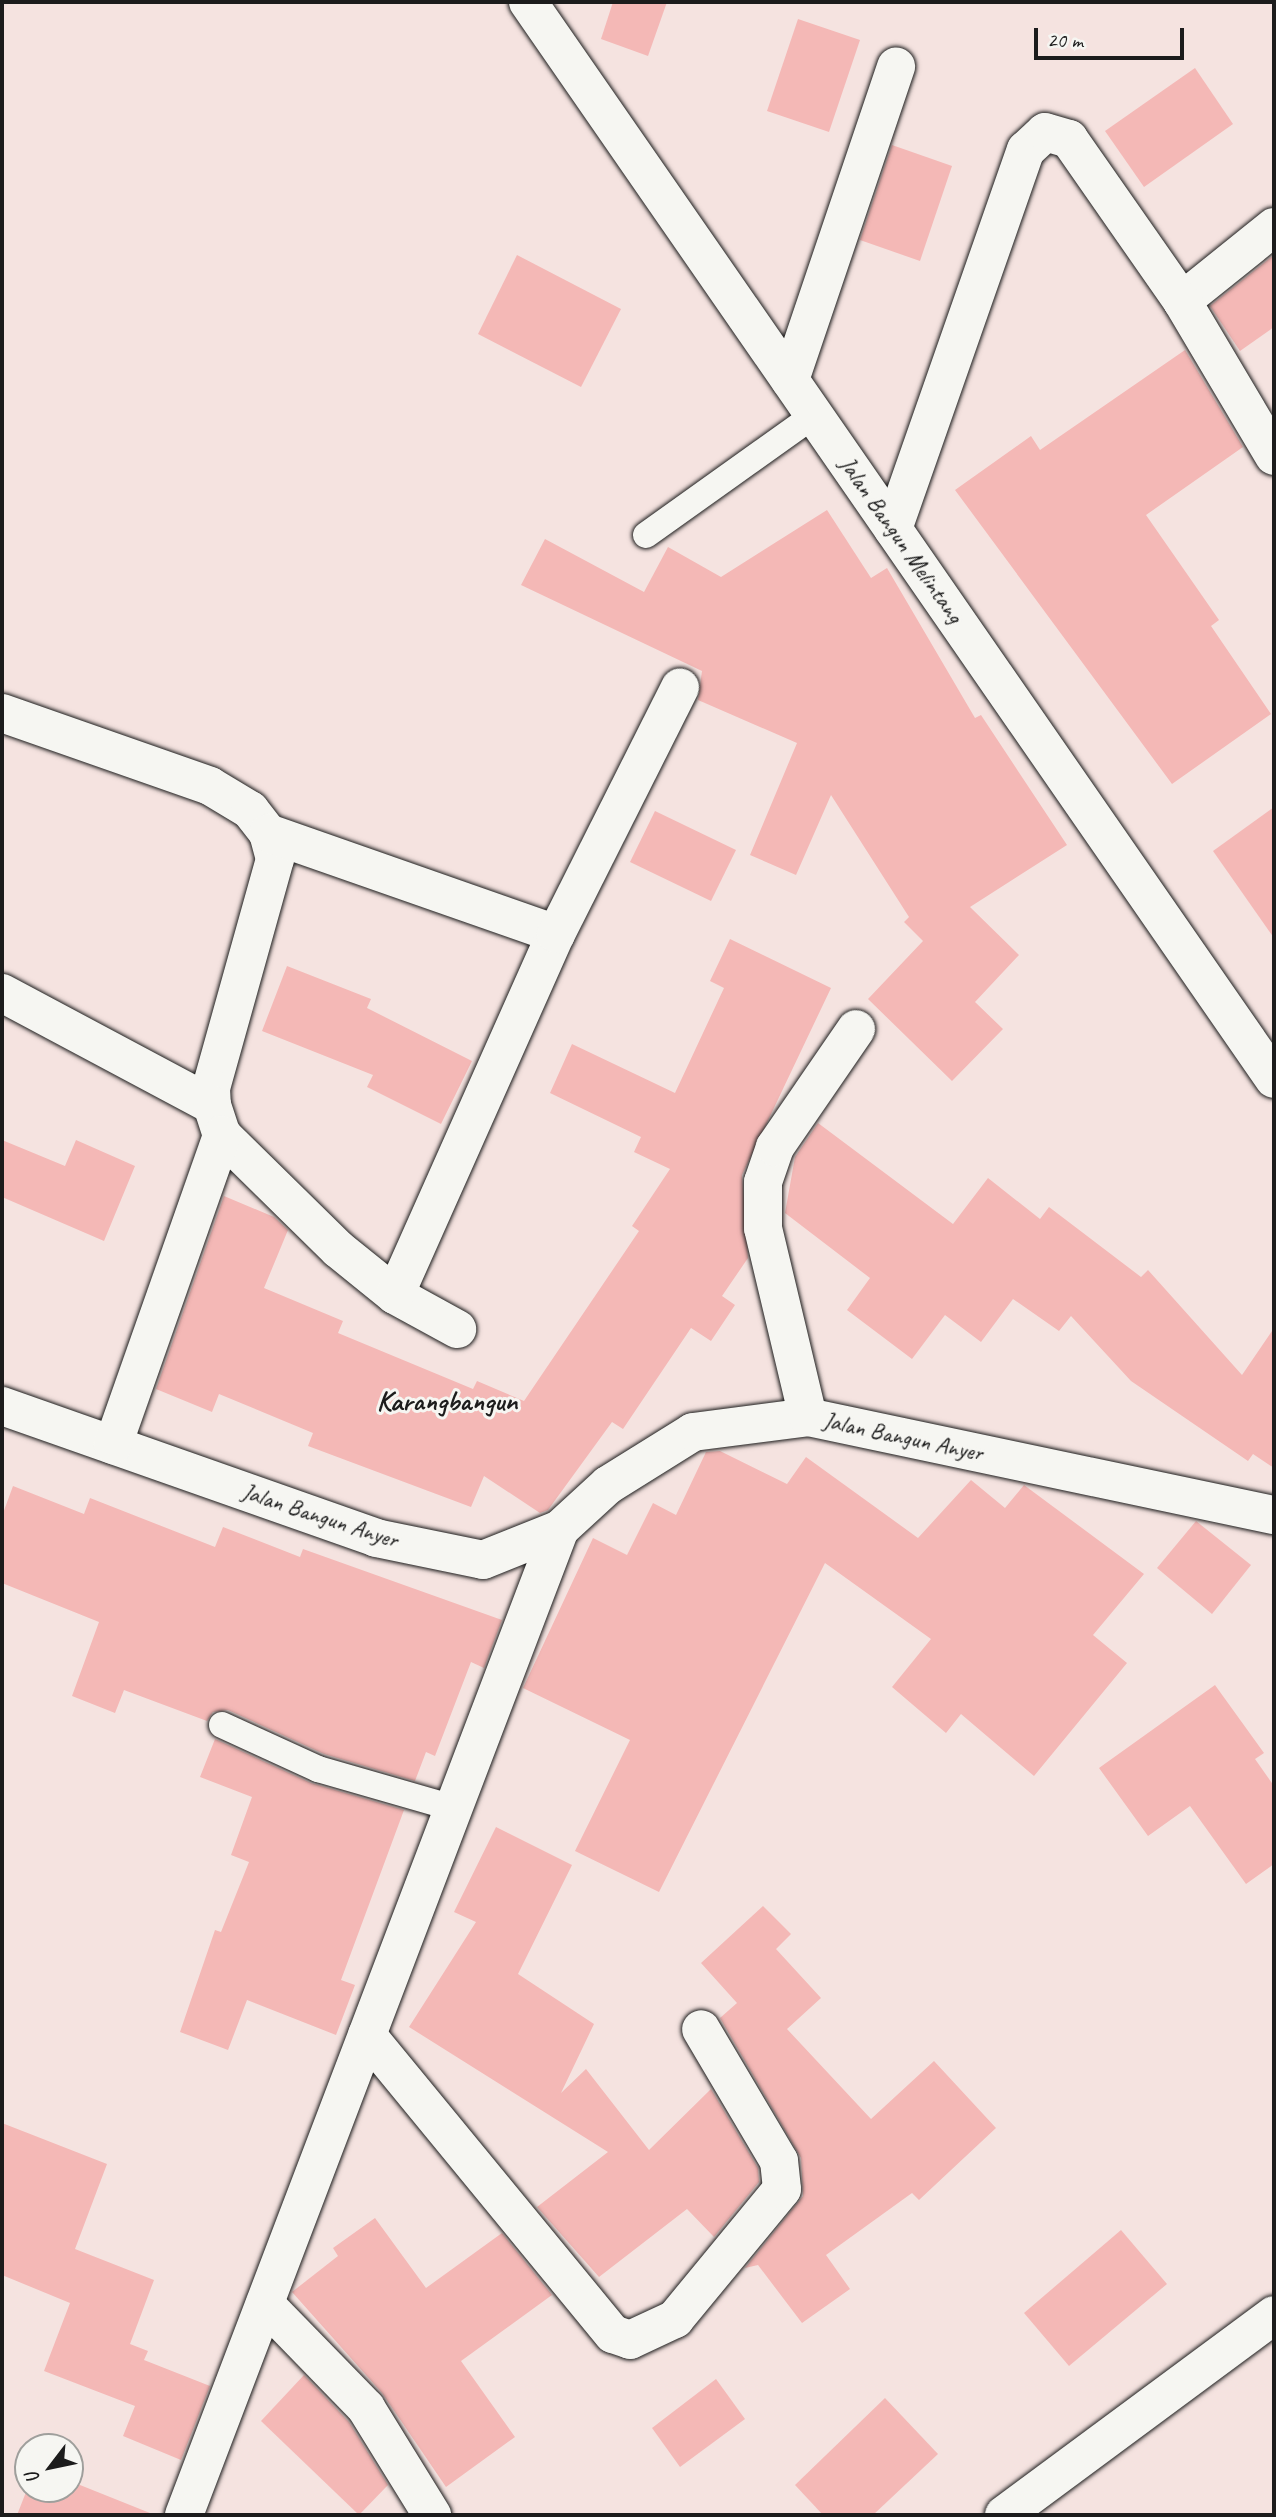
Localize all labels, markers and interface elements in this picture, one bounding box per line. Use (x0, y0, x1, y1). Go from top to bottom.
scale bar (1038, 14, 1188, 58)
text: 20 m (1047, 27, 1083, 53)
street label: Jalan Bangun Melintang (833, 451, 969, 629)
district label: Karangbangun (377, 1384, 517, 1418)
street label: Jalan Bangun Anyer (820, 1406, 986, 1468)
street label: Jalan Bangun Anyer (238, 1477, 402, 1555)
north arrow (14, 2433, 84, 2503)
text: U (20, 2468, 45, 2488)

